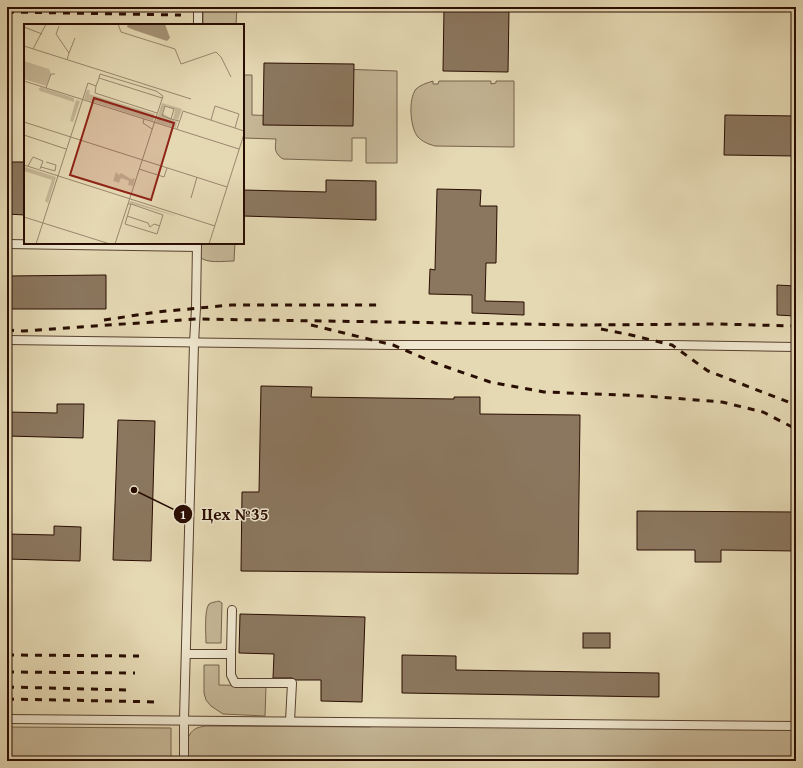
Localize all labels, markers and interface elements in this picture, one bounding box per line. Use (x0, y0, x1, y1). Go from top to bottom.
inset map (24, 24, 244, 244)
callout: Цех №35 (173, 500, 276, 529)
text: Цех №35 (201, 501, 269, 526)
text: 1 (180, 506, 186, 523)

